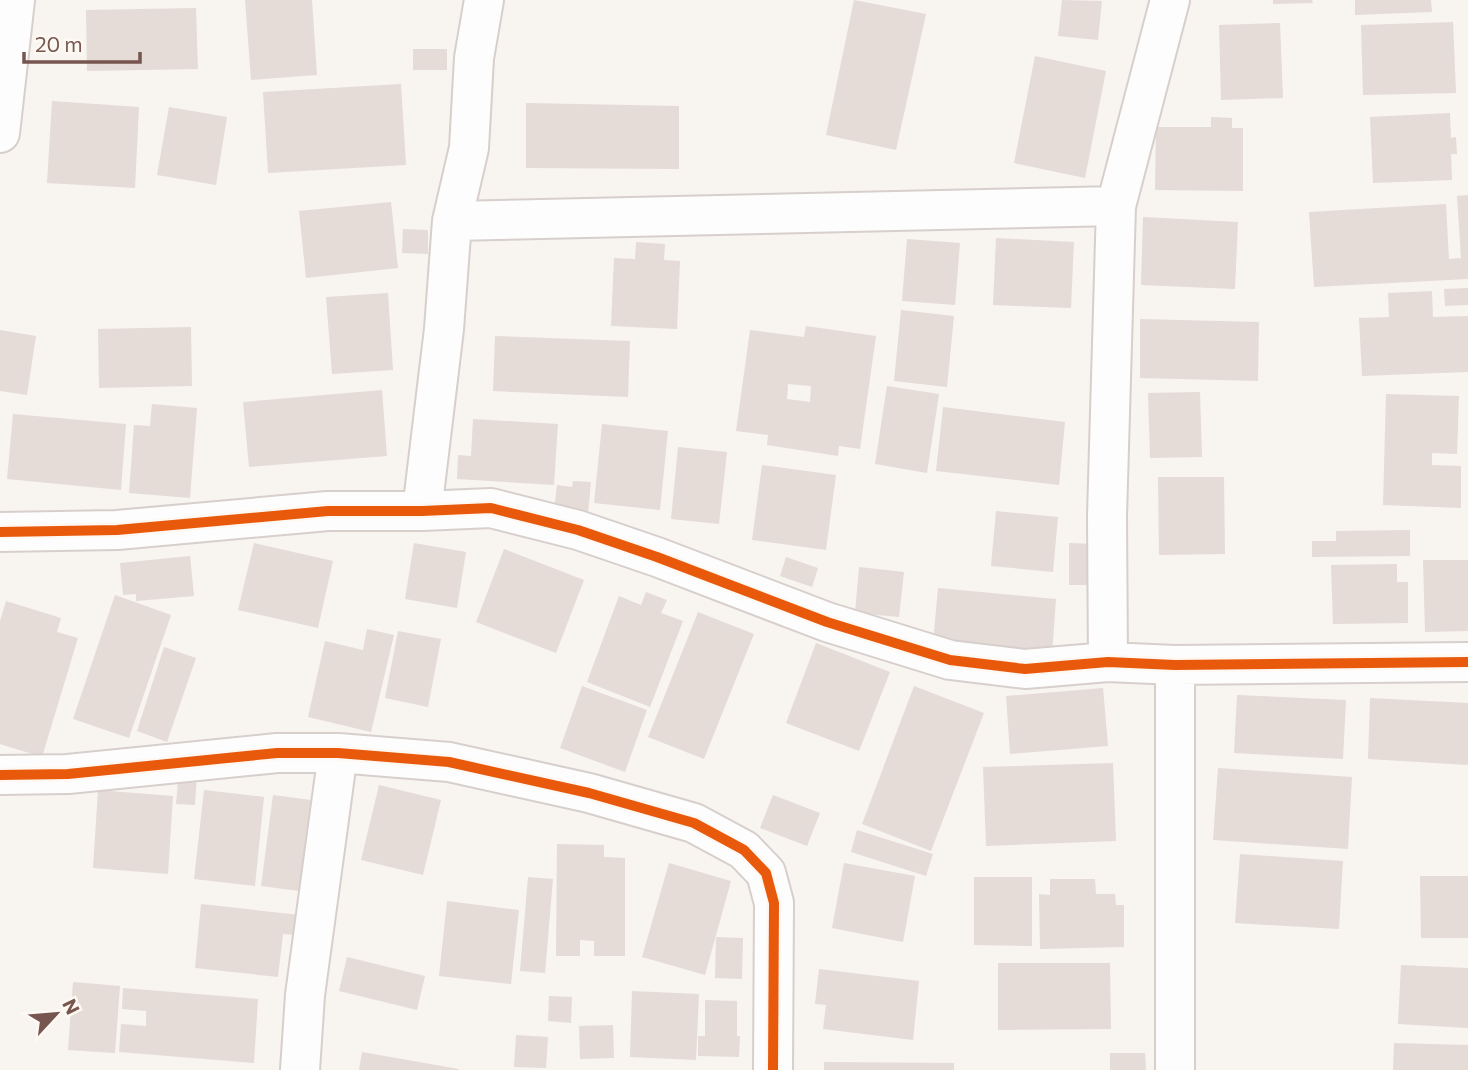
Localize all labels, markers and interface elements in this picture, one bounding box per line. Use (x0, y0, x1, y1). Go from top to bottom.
scale bar (24, 21, 140, 65)
text: 20 m (35, 31, 83, 56)
north arrow (21, 979, 91, 1049)
text: N (58, 995, 85, 1018)

